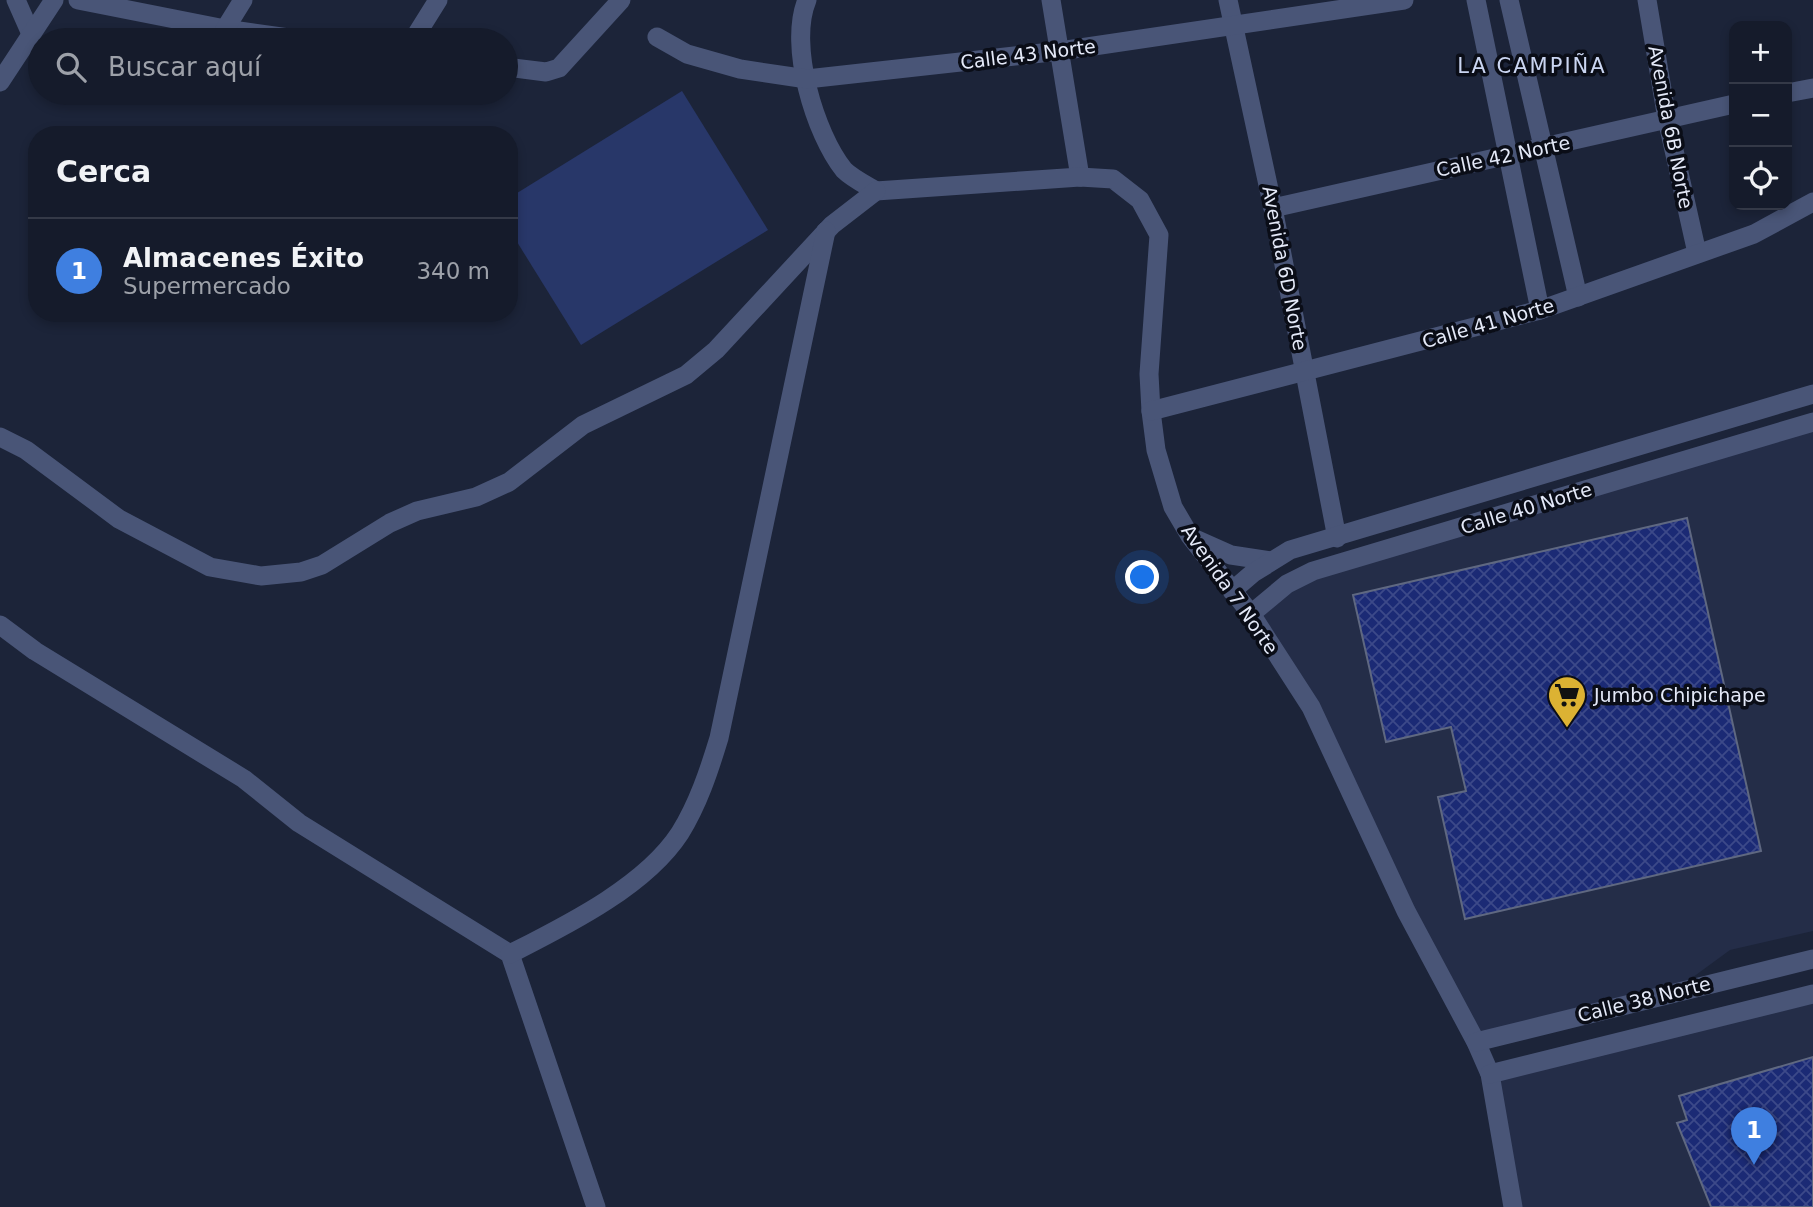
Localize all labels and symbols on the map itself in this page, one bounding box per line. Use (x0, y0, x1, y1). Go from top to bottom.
street label: Calle 43 Norte (959, 35, 1097, 73)
street label: Avenida 6B Norte (1644, 44, 1698, 210)
district label: LA CAMPIÑA (1457, 52, 1607, 78)
street label: Calle 42 Norte (1434, 131, 1572, 181)
street label: Avenida 6D Norte (1258, 184, 1312, 352)
street label: Calle 41 Norte (1420, 294, 1556, 352)
street label: Calle 40 Norte (1458, 478, 1594, 538)
street label: Avenida 7 Norte (1177, 520, 1283, 658)
your location (1125, 560, 1159, 594)
supermarket icon: Jumbo Chipichape (1546, 674, 1588, 729)
place label: Jumbo Chipichape (1593, 684, 1766, 706)
street label: Calle 38 Norte (1575, 972, 1713, 1026)
pin: 1 (1731, 1107, 1777, 1165)

